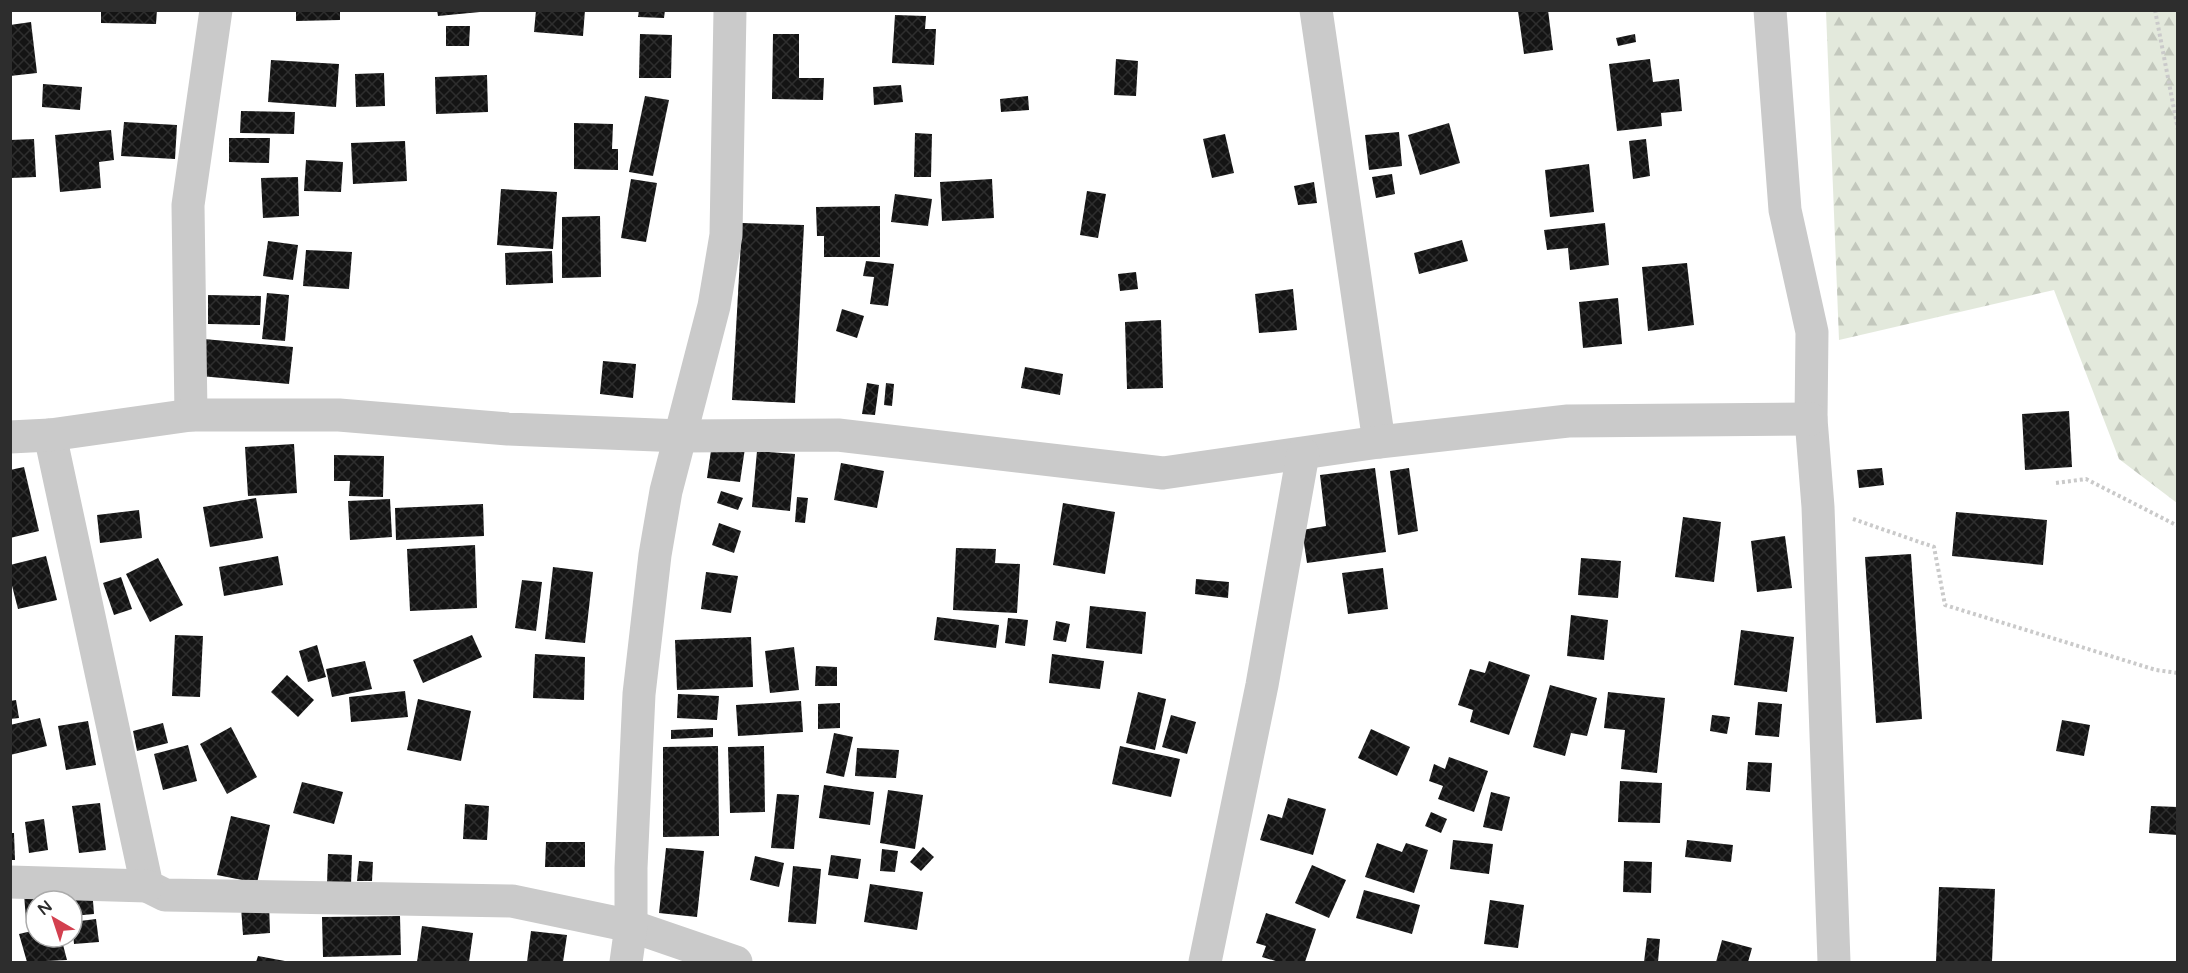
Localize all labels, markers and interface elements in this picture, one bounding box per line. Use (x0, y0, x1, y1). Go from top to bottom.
north arrow (24, 889, 84, 949)
text: N (34, 896, 56, 920)

